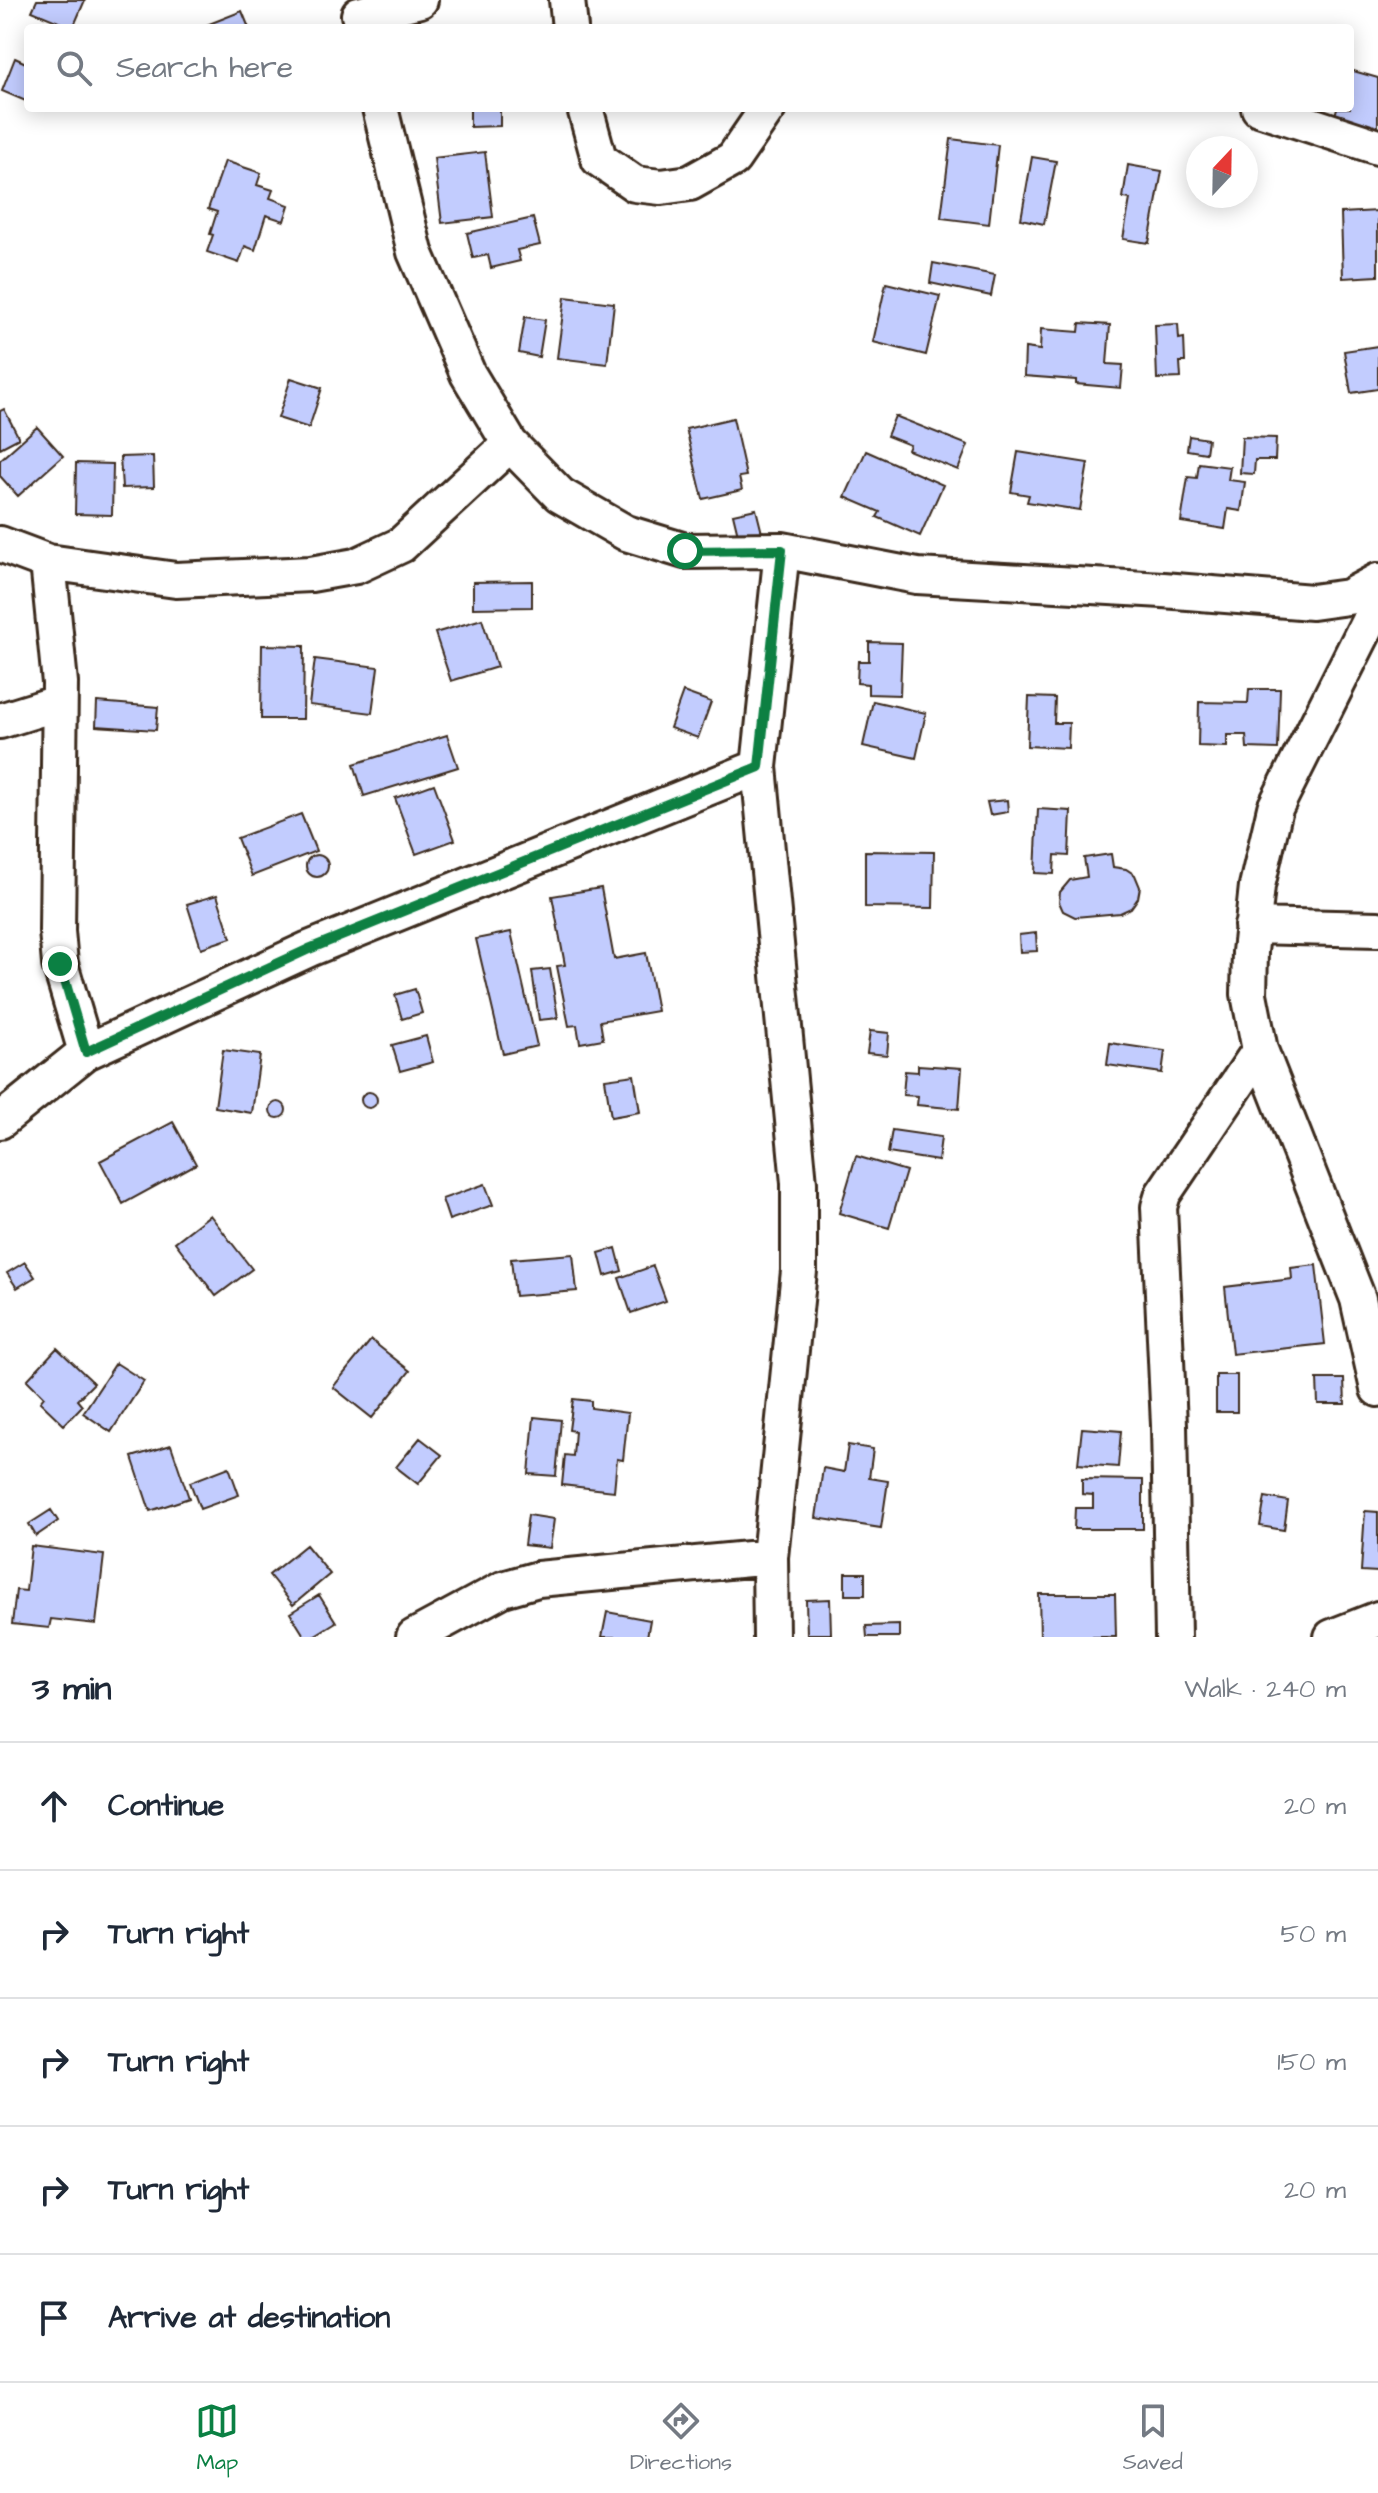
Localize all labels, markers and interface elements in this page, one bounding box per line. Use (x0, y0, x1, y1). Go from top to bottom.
search box (24, 24, 1354, 112)
icon: search (52, 46, 96, 90)
text: Search here (116, 47, 293, 89)
north arrow (1186, 136, 1258, 208)
route start (667, 533, 703, 569)
route end (42, 946, 78, 982)
text: 3 min (32, 1665, 112, 1713)
text: Walk · 240 m (1184, 1671, 1346, 1707)
icon: ahead (32, 1784, 76, 1828)
text: Continue (108, 1785, 224, 1827)
text: 20 m (1284, 1788, 1346, 1824)
icon: right (32, 1912, 76, 1956)
text: Turn right (108, 1913, 249, 1955)
text: 50 m (1281, 1916, 1346, 1952)
icon: right (32, 2040, 76, 2084)
text: Turn right (108, 2041, 249, 2083)
text: 150 m (1277, 2044, 1346, 2080)
icon: right (32, 2168, 76, 2212)
text: Turn right (108, 2169, 249, 2211)
text: 20 m (1284, 2172, 1346, 2208)
icon: arrive (32, 2296, 76, 2340)
text: Arrive at destination (108, 2297, 390, 2339)
tab: Map (195, 2399, 239, 2478)
tab: Directions (630, 2399, 732, 2478)
tab: Saved (1123, 2399, 1183, 2478)

